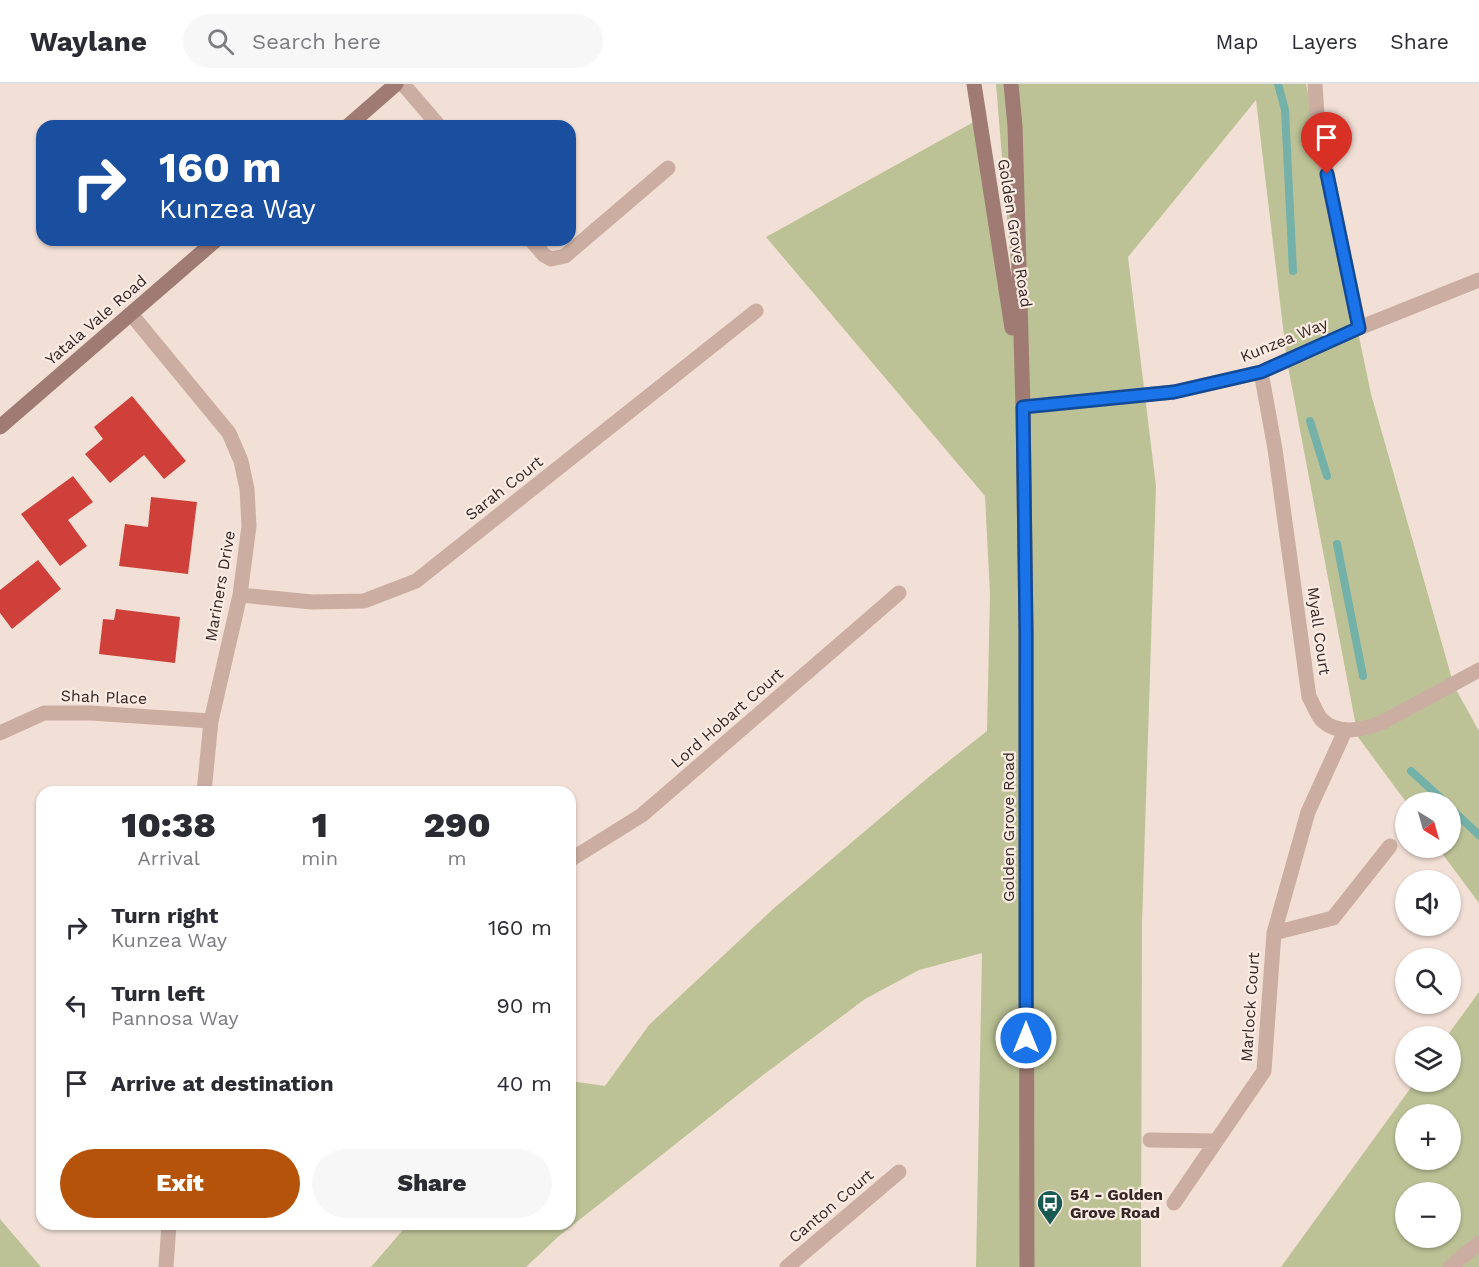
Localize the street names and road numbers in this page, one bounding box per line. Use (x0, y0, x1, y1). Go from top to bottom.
street label: Golden Grove Road (994, 157, 1036, 309)
street label: Yatala Vale Road (42, 271, 150, 369)
street label: Kunzea Way (1237, 314, 1331, 366)
street label: Sarah Court (461, 452, 547, 524)
street label: Mariners Drive (201, 529, 239, 643)
street label: Myall Court (1303, 586, 1335, 677)
street label: Lord Hobart Court (667, 664, 787, 772)
street label: Shah Place (60, 686, 148, 708)
street label: Golden Grove Road (999, 752, 1018, 902)
street label: Marlock Court (1237, 951, 1263, 1063)
street label: Canton Court (785, 1165, 877, 1247)

